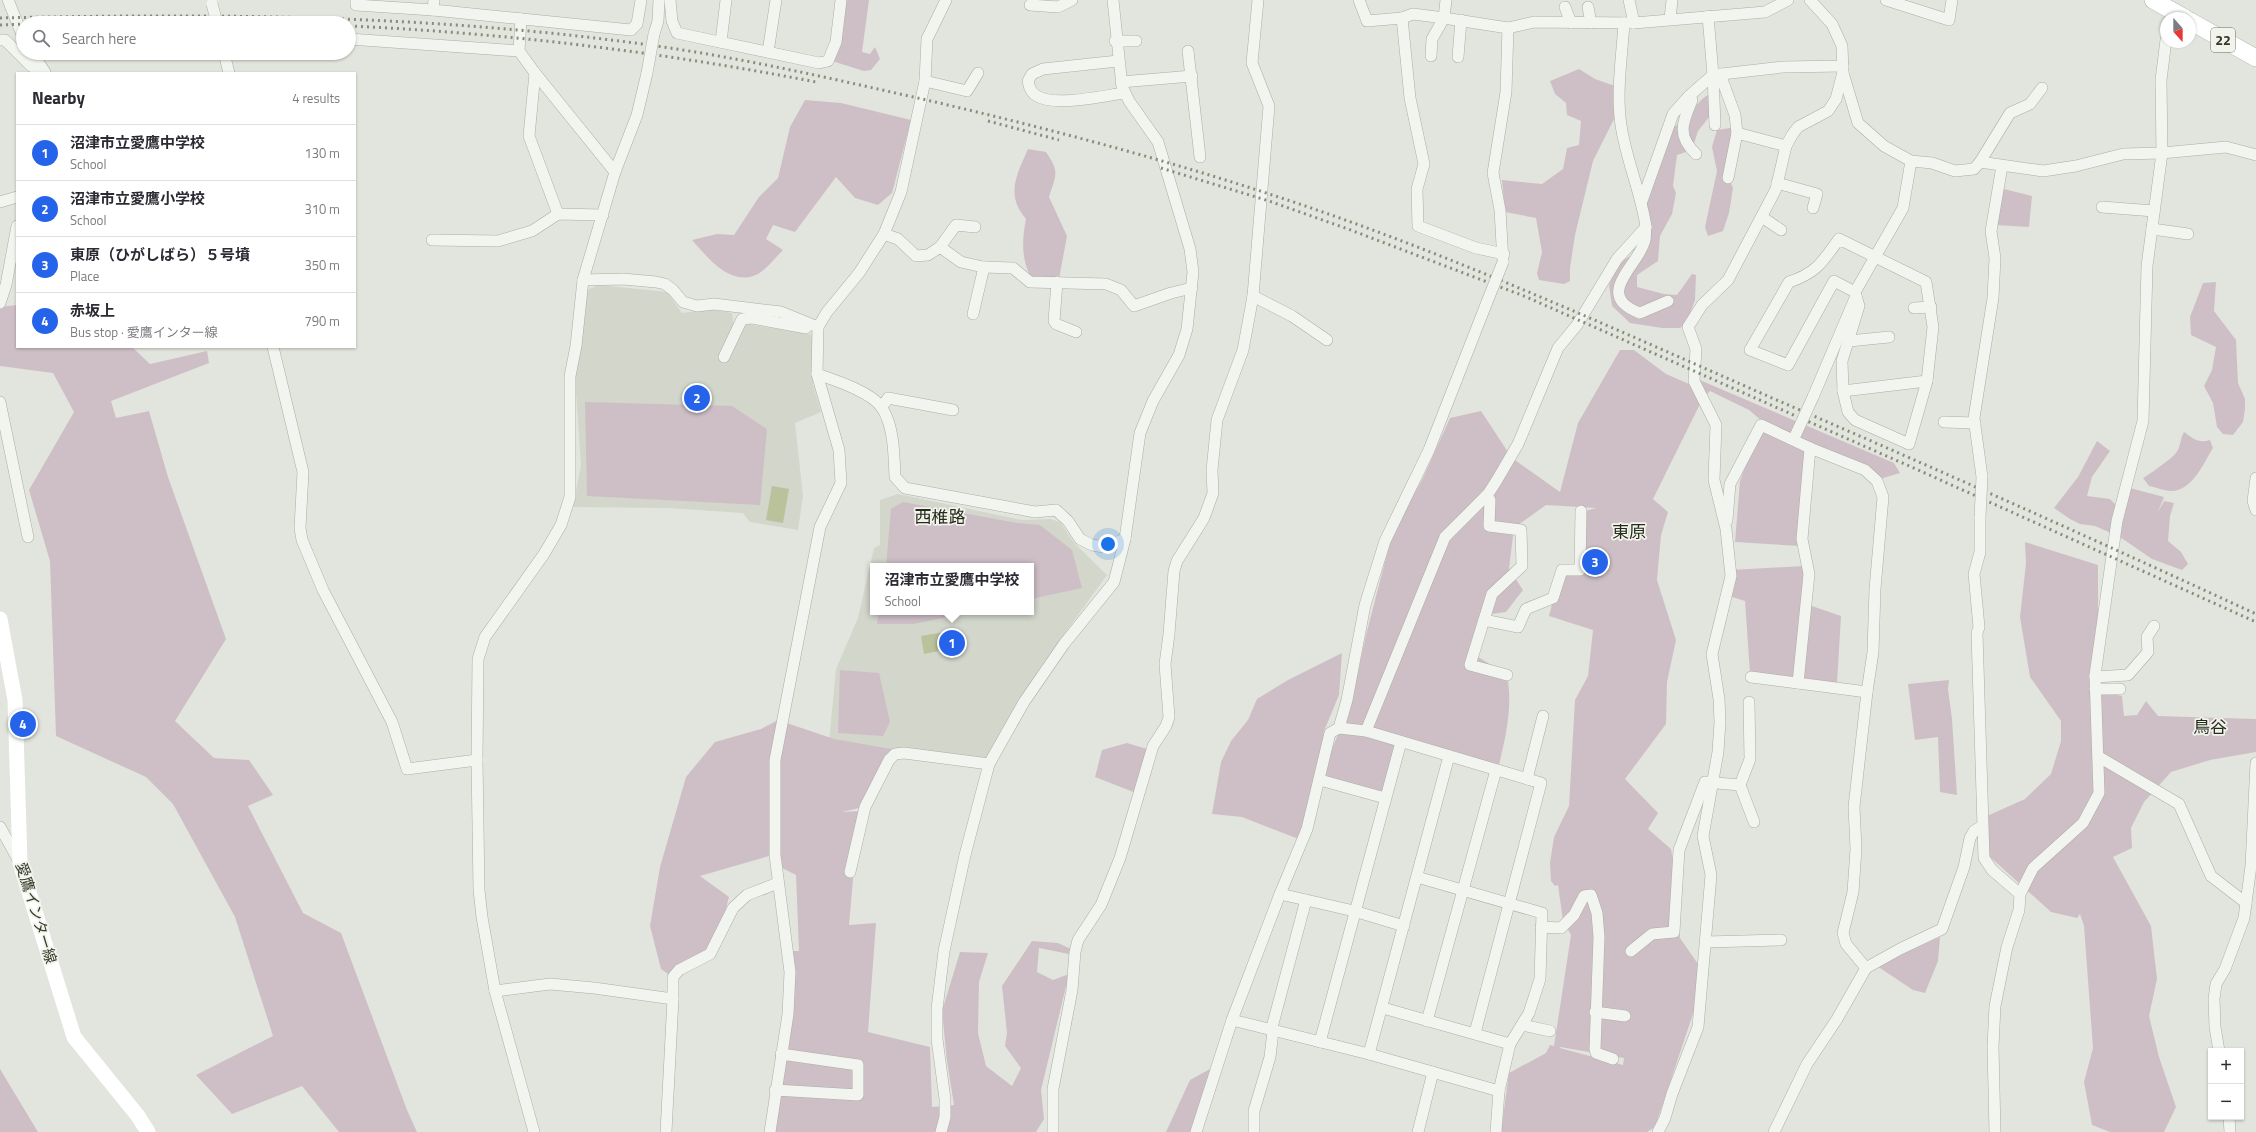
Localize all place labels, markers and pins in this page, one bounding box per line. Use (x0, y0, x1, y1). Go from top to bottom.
pin: 2 (684, 383, 710, 413)
pin: 3 (1582, 547, 1608, 577)
pin: 1 (939, 628, 965, 658)
pin: 4 (10, 709, 36, 739)

